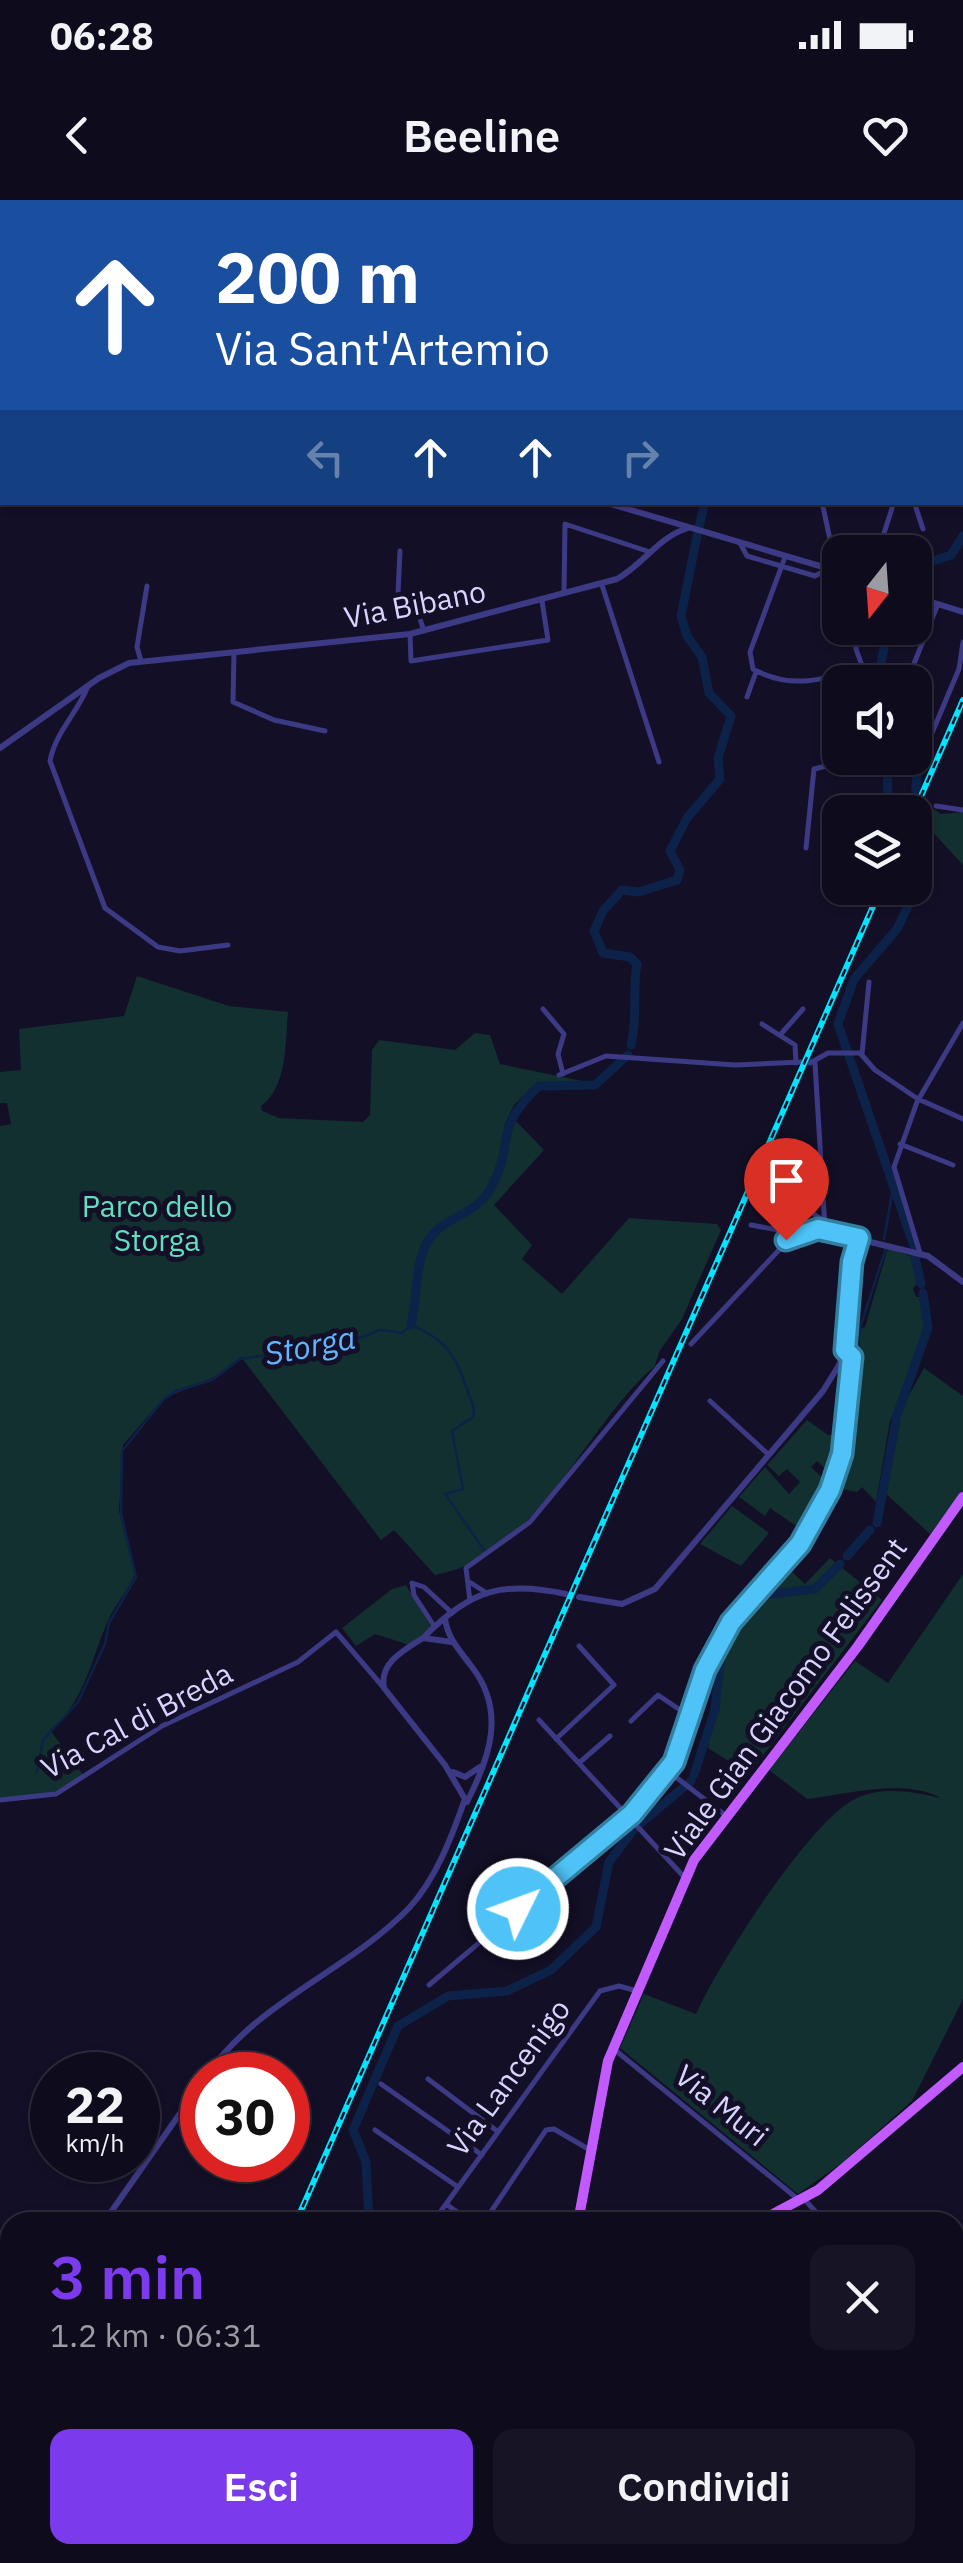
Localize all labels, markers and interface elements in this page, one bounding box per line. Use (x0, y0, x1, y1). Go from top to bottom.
text: 06:28 (50, 11, 154, 60)
text: Beeline (403, 106, 560, 164)
icon: back (50, 108, 105, 163)
icon: heart (858, 108, 913, 163)
text: 200 m (215, 231, 420, 322)
icon: ahead (50, 240, 180, 370)
text: Via Sant'Artemio (215, 319, 550, 377)
icon: left (298, 430, 353, 485)
icon: ahead (403, 430, 458, 485)
icon: ahead (508, 430, 563, 485)
icon: right (613, 430, 668, 485)
north arrow (822, 535, 932, 645)
map controls (822, 535, 932, 905)
street label: Via Bibano (341, 571, 489, 636)
button: sound (822, 665, 932, 775)
button: layers (822, 795, 932, 905)
pin (744, 1138, 829, 1241)
icon: arrive (759, 1153, 814, 1208)
park label: Parco dello Storga (82, 1186, 232, 1259)
water label: Storga (261, 1316, 359, 1374)
street label: Viale Gian Giacomo Felissent (655, 1529, 915, 1867)
street label: Via Cal di Breda (34, 1653, 239, 1786)
position arrow (466, 1857, 570, 1961)
street label: Via Lancenigo (438, 1991, 578, 2164)
speed limit sign: 30 (180, 2052, 310, 2182)
street label: Via Muri (667, 2055, 776, 2154)
text: 22 (65, 2072, 125, 2137)
text: km/h (66, 2126, 124, 2159)
text: 3 min (50, 2237, 205, 2316)
button: close (810, 2245, 915, 2350)
text: 1.2 km · 06:31 (50, 2314, 261, 2356)
button: Esci (50, 2429, 473, 2544)
button: Condividi (493, 2429, 915, 2544)

